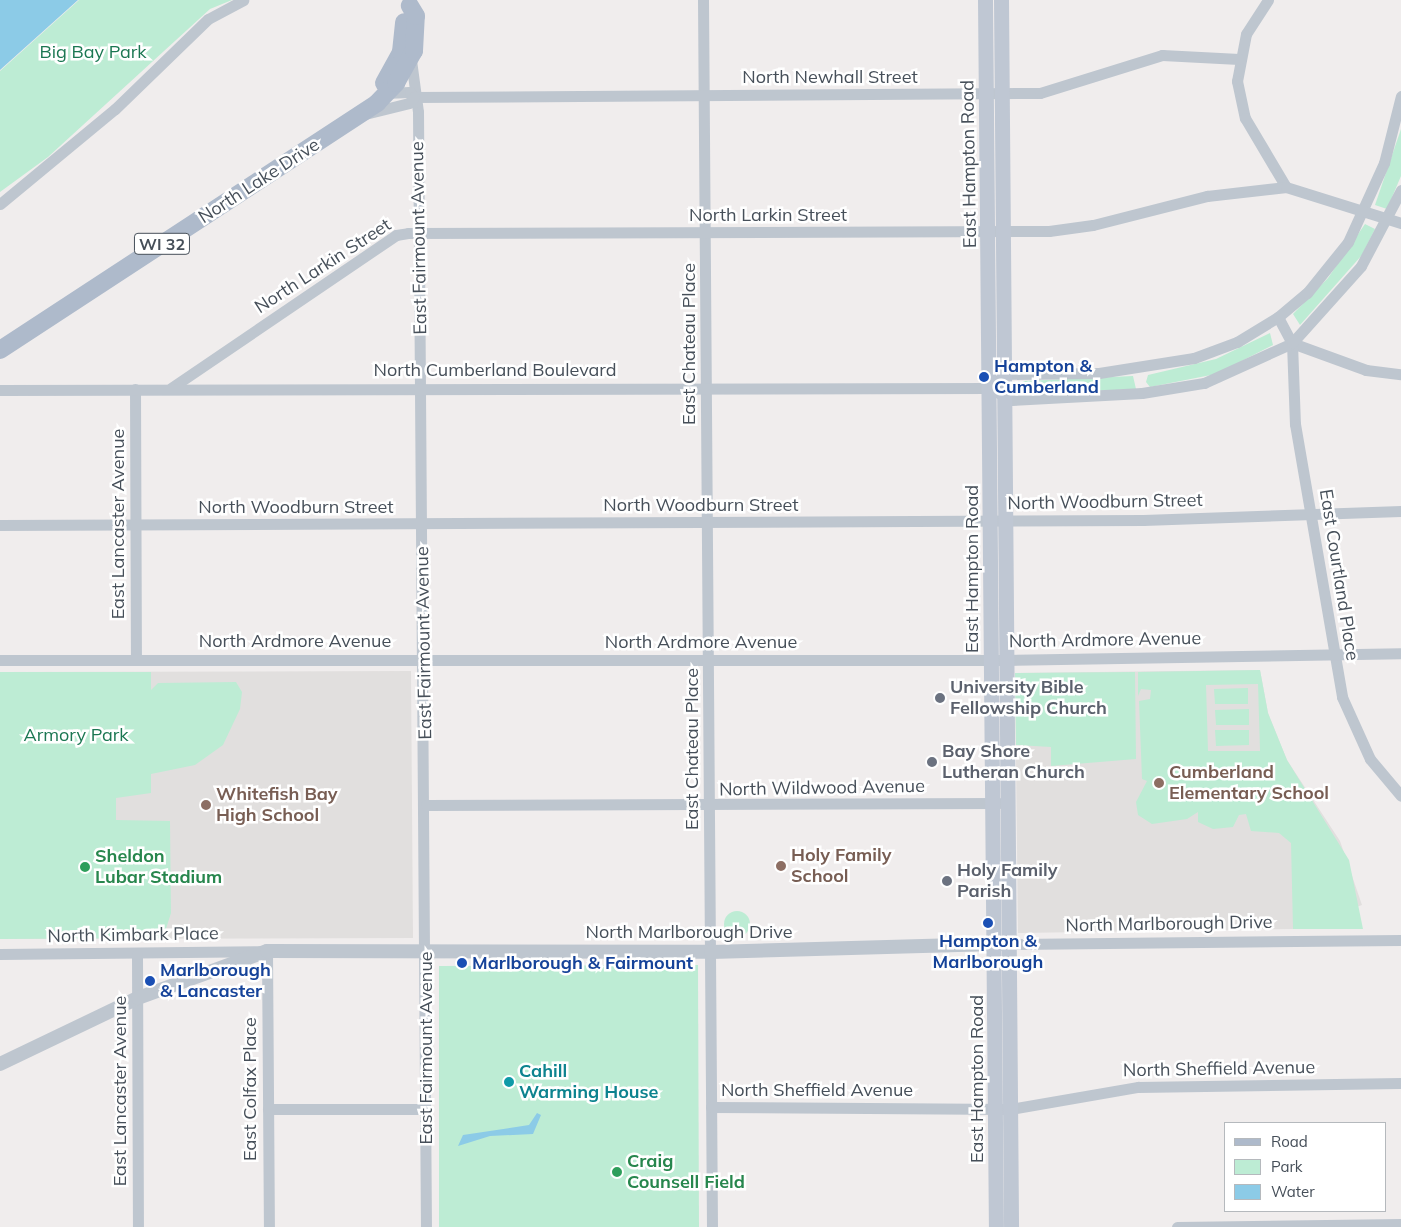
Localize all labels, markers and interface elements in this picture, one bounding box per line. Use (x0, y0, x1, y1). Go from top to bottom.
park label: Big Bay Park (39, 41, 147, 63)
street label: North Newhall Street (742, 66, 918, 88)
street label: East Hampton Road (957, 80, 981, 248)
street label: North Lake Drive (194, 134, 324, 228)
street label: East Fairmount Avenue (407, 141, 431, 335)
street label: North Larkin Street (689, 204, 847, 226)
street label: North Larkin Street (251, 214, 395, 318)
road number: WI 32 (133, 230, 191, 258)
street label: East Chateau Place (678, 263, 700, 425)
place label: Hampton & Cumberland (994, 356, 1099, 398)
street label: North Cumberland Boulevard (373, 359, 617, 381)
marker: Hampton & Cumberland (978, 371, 990, 383)
street label: East Lancaster Avenue (107, 429, 129, 619)
street label: East Hampton Road (961, 485, 983, 653)
street label: East Courtland Place (1315, 488, 1363, 662)
street label: North Woodburn Street (1007, 489, 1203, 515)
street label: North Woodburn Street (603, 494, 799, 516)
street label: North Woodburn Street (198, 496, 394, 518)
street label: East Fairmount Avenue (412, 546, 436, 740)
street label: North Ardmore Avenue (1009, 628, 1201, 652)
street label: North Ardmore Avenue (199, 630, 391, 652)
street label: North Ardmore Avenue (605, 631, 797, 653)
street label: East Chateau Place (681, 668, 703, 830)
place label: University Bible Fellowship Church (950, 677, 1107, 720)
marker: University Bible Fellowship Church (934, 692, 946, 704)
park label: Armory Park (23, 724, 129, 746)
place label: Bay Shore Lutheran Church (942, 741, 1085, 784)
marker: Bay Shore Lutheran Church (926, 756, 938, 768)
place label: Cumberland Elementary School (1169, 762, 1329, 804)
street label: North Wildwood Avenue (719, 775, 925, 801)
marker: Cumberland Elementary School (1153, 777, 1165, 789)
place label: Whitefish Bay High School (216, 784, 338, 826)
marker: Whitefish Bay High School (200, 799, 212, 811)
place label: Holy Family School (791, 845, 891, 888)
place label: Sheldon Lubar Stadium (95, 846, 222, 889)
marker: Holy Family School (775, 860, 787, 872)
place label: Holy Family Parish (957, 860, 1057, 902)
marker: Sheldon Lubar Stadium (79, 861, 91, 873)
marker: Holy Family Parish (941, 875, 953, 887)
street label: North Marlborough Drive (1065, 911, 1273, 937)
marker: Hampton & Marlborough (982, 917, 994, 929)
street label: North Marlborough Drive (585, 921, 793, 943)
street label: North Kimbark Place (47, 923, 219, 947)
place label: Hampton & Marlborough (933, 931, 1043, 974)
street label: East Fairmount Avenue (415, 951, 437, 1145)
place label: Marlborough & Fairmount (472, 952, 693, 974)
marker: Marlborough & Fairmount (456, 957, 468, 969)
place label: Marlborough & Lancaster (160, 960, 271, 1002)
marker: Marlborough & Lancaster (144, 975, 156, 987)
street label: East Hampton Road (966, 995, 988, 1163)
street label: East Lancaster Avenue (109, 996, 131, 1186)
street label: East Colfax Place (239, 1017, 261, 1161)
street label: North Sheffield Avenue (1123, 1057, 1315, 1081)
place label: Cahill Warming House (519, 1061, 658, 1104)
marker: Cahill Warming House (503, 1076, 515, 1088)
street label: North Sheffield Avenue (721, 1079, 913, 1101)
legend (1224, 1122, 1386, 1212)
text: Road (1271, 1132, 1308, 1151)
place label: Craig Counsell Field (627, 1151, 745, 1194)
text: Park (1271, 1157, 1303, 1176)
marker: Craig Counsell Field (611, 1166, 623, 1178)
text: Water (1271, 1182, 1315, 1201)

